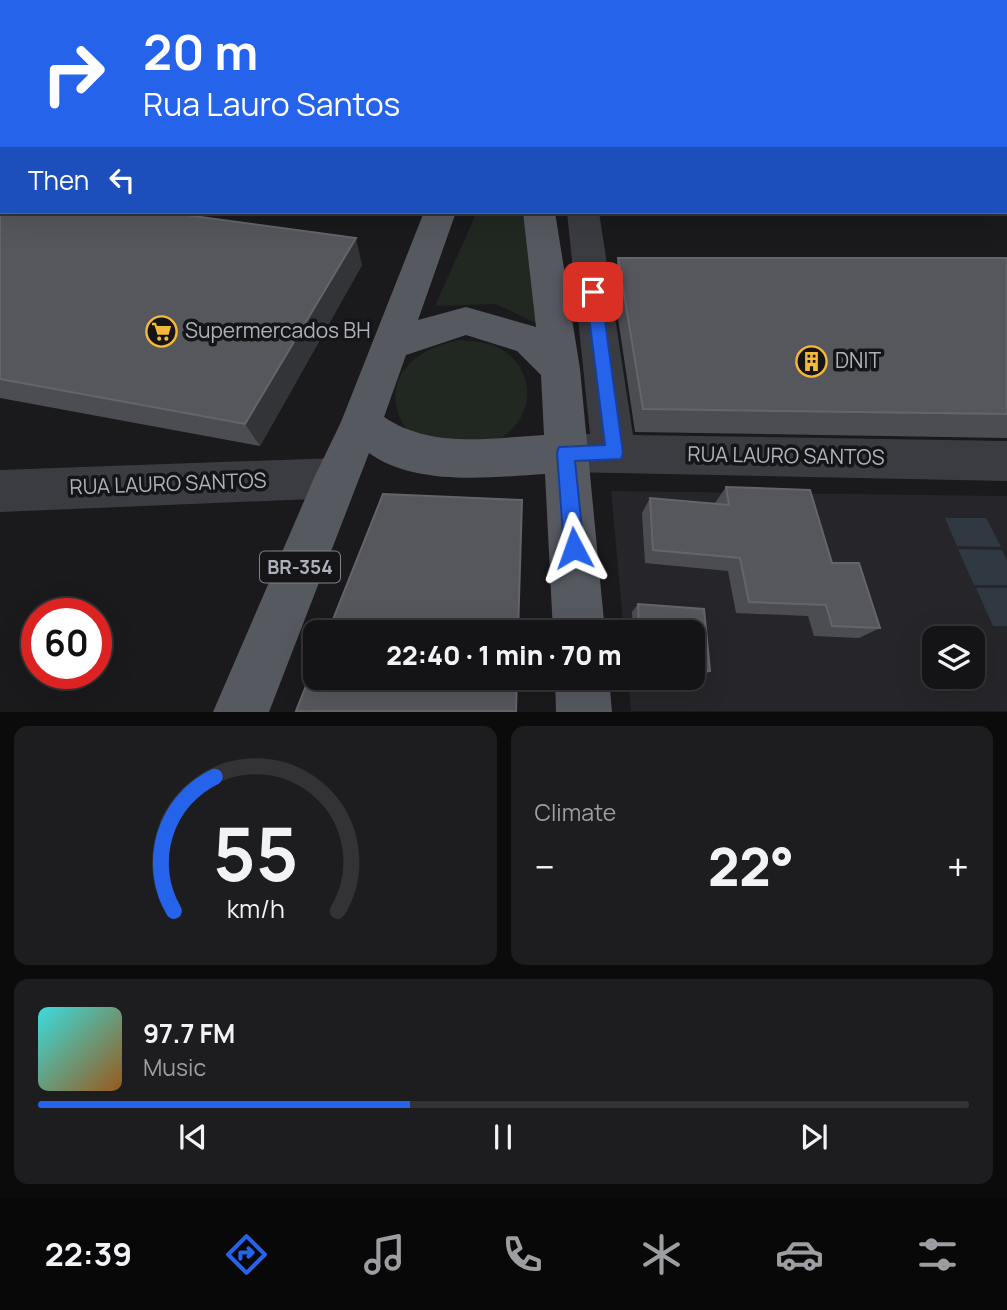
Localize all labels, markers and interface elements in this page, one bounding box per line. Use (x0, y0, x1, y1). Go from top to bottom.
text: 20 m (143, 18, 258, 85)
icon: right (28, 28, 119, 119)
text: Rua Lauro Santos (143, 82, 400, 126)
icon: left (103, 161, 141, 199)
text: Then (28, 162, 89, 198)
pin (563, 262, 623, 322)
icon: arrive (574, 273, 612, 311)
supermarket icon: Supermercados BH (145, 314, 179, 348)
place label: Supermercados BH (185, 316, 371, 344)
building icon: DNIT (795, 344, 829, 378)
place label: DNIT (835, 346, 881, 374)
street label: RUA LAURO SANTOS (687, 439, 885, 471)
street label: RUA LAURO SANTOS (69, 466, 267, 500)
position arrow (537, 511, 611, 585)
road number: BR-354 (260, 552, 340, 582)
speed limit sign: 60 (21, 598, 112, 689)
map controls (922, 626, 985, 689)
button: layers (922, 626, 985, 689)
text: 22:40 · 1 min · 70 m (386, 637, 622, 673)
text: Climate (535, 796, 616, 828)
text: 55 (213, 804, 298, 904)
text: 22° (708, 831, 794, 902)
text: − (535, 840, 555, 892)
text: + (947, 840, 969, 892)
text: km/h (226, 891, 284, 926)
text: 97.7 FM (143, 1015, 235, 1051)
text: Music (143, 1051, 206, 1083)
icon: previous (174, 1118, 212, 1156)
icon: pause (484, 1118, 522, 1156)
icon: next (795, 1118, 833, 1156)
icon: directions (222, 1230, 271, 1279)
icon: music (360, 1230, 409, 1279)
icon: phone (498, 1230, 547, 1279)
icon: climate (637, 1230, 686, 1279)
icon: car (775, 1230, 824, 1279)
icon: filters (913, 1230, 962, 1279)
text: 22:39 (45, 1232, 132, 1276)

